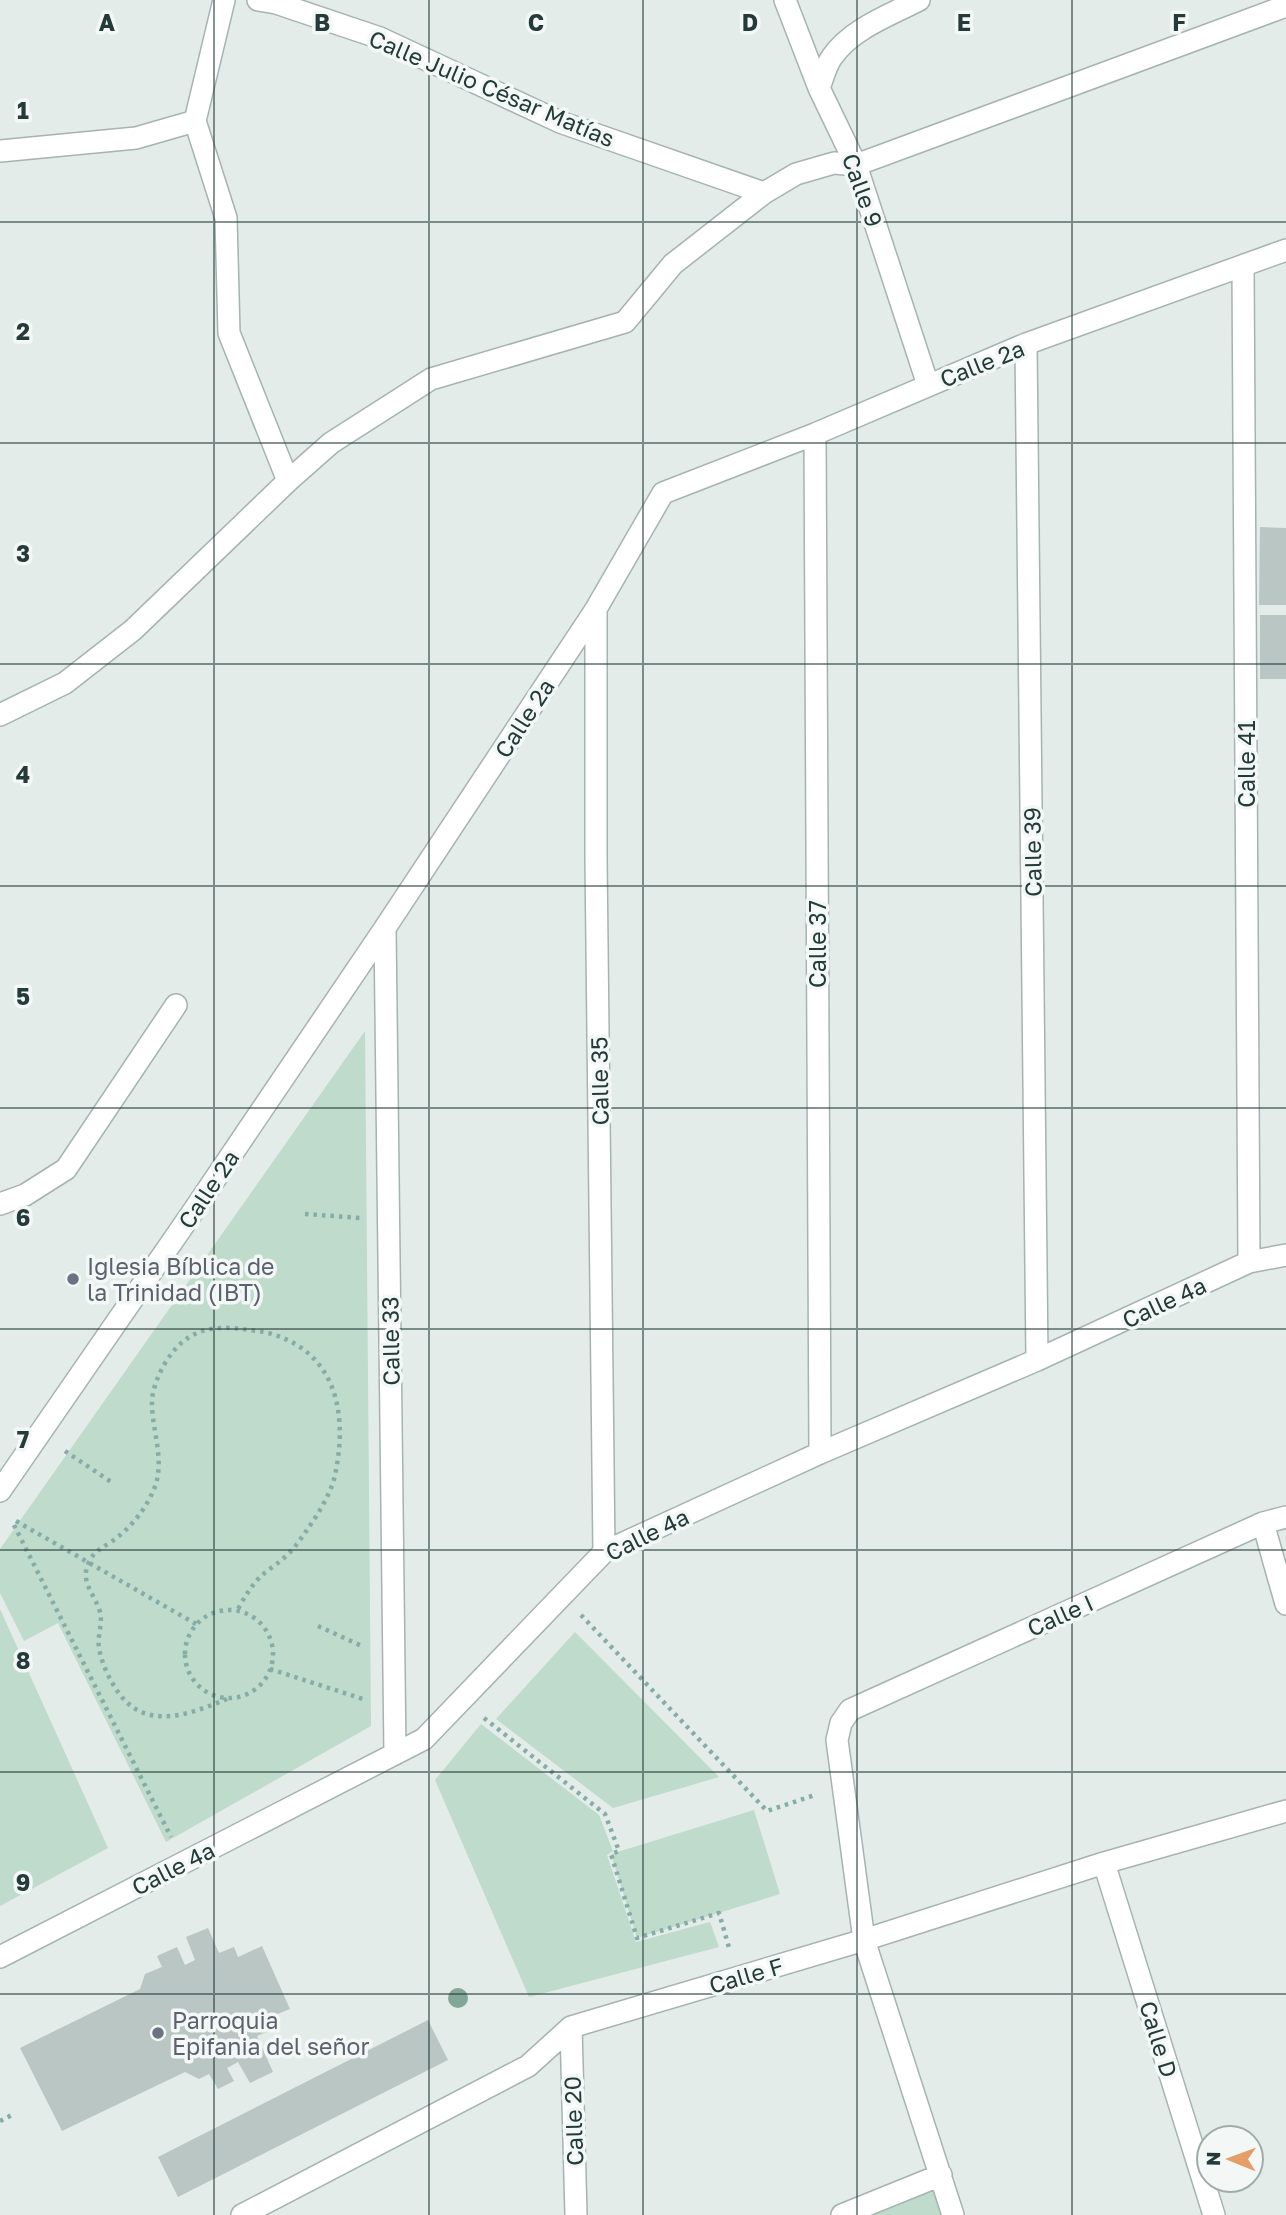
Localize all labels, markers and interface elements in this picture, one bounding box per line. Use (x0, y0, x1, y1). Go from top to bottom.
text: A (99, 8, 116, 36)
text: B (314, 8, 330, 36)
text: C (528, 8, 544, 36)
text: D (742, 8, 758, 36)
text: E (957, 8, 971, 36)
text: F (1172, 8, 1186, 36)
street label: Calle Julio César Matías (365, 24, 619, 152)
text: 1 (17, 96, 29, 124)
street label: Calle 9 (837, 149, 889, 231)
text: 2 (16, 317, 30, 345)
street label: Calle 2a (936, 333, 1028, 393)
text: 3 (16, 539, 30, 567)
street label: Calle 2a (488, 673, 560, 763)
street label: Calle 41 (1232, 720, 1260, 808)
text: 4 (16, 760, 30, 788)
street label: Calle 39 (1017, 807, 1047, 897)
street label: Calle 37 (803, 900, 831, 988)
text: 5 (16, 982, 30, 1010)
street label: Calle 35 (584, 1036, 614, 1126)
street label: Calle 2a (172, 1144, 244, 1234)
text: 6 (16, 1203, 30, 1231)
place label: Iglesia Bíblica de la Trinidad (IBT) (87, 1252, 274, 1306)
street label: Calle 4a (1118, 1270, 1210, 1334)
marker: Iglesia Bíblica de la Trinidad (IBT) (65, 1271, 81, 1287)
street label: Calle 33 (375, 1296, 405, 1386)
text: 7 (17, 1425, 29, 1453)
street label: Calle 4a (601, 1502, 693, 1566)
street label: Calle I (1023, 1588, 1097, 1642)
text: 8 (16, 1646, 30, 1674)
street label: Calle 4a (127, 1835, 219, 1901)
text: 9 (16, 1868, 30, 1896)
street label: Calle F (706, 1951, 786, 1999)
street label: Calle D (1134, 1997, 1184, 2081)
place label: Parroquia Epifania del señor (172, 2006, 369, 2060)
marker: Parroquia Epifania del señor (150, 2025, 166, 2041)
street label: Calle 20 (557, 2076, 589, 2166)
north arrow (1195, 2124, 1265, 2194)
text: N (1201, 2151, 1224, 2166)

